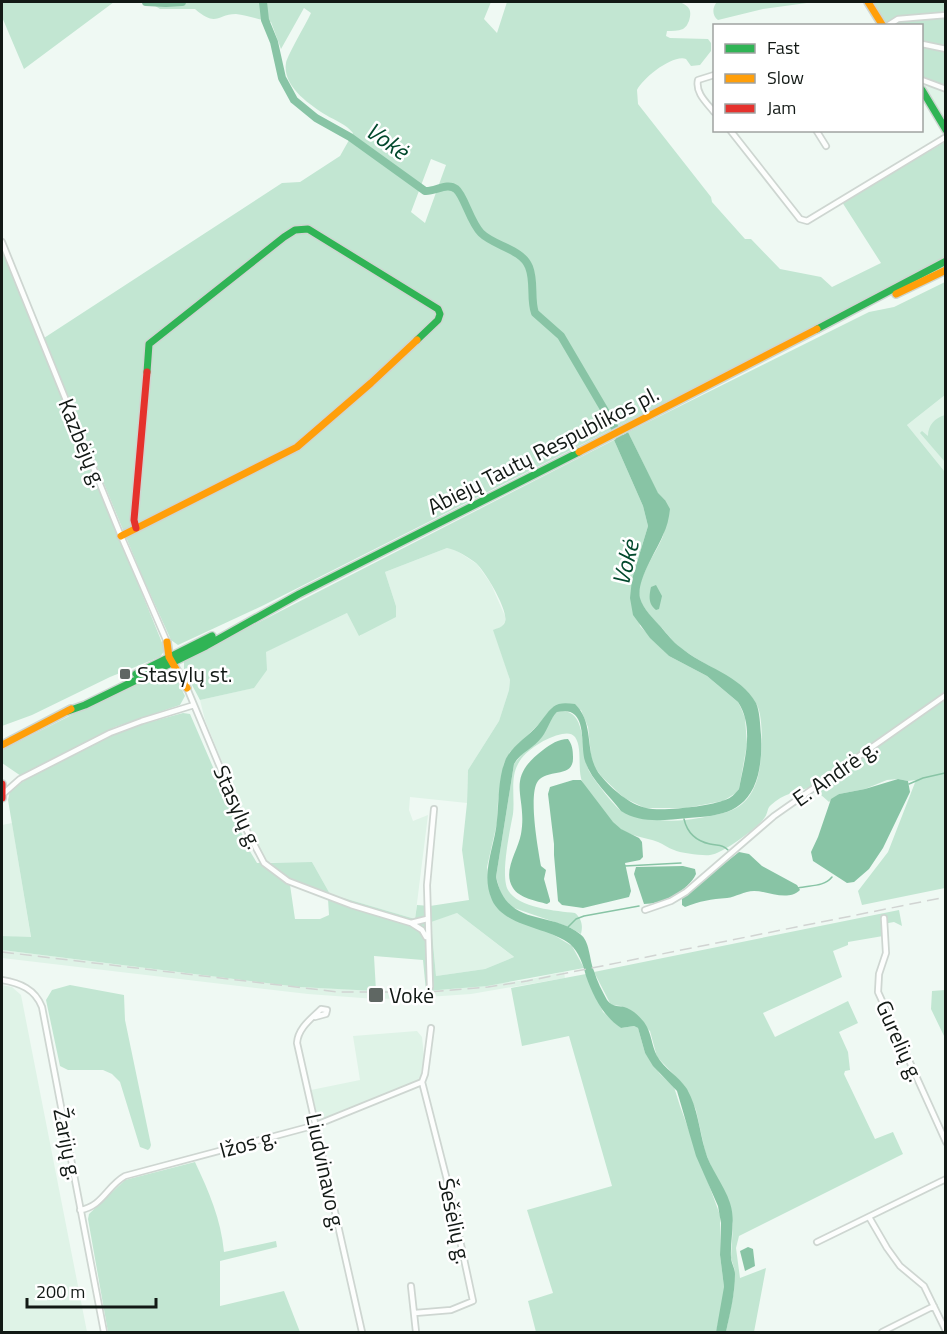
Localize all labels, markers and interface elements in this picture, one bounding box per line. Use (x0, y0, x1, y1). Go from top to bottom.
legend (713, 24, 923, 132)
text: Fast (767, 34, 800, 61)
text: Slow (767, 64, 804, 91)
text: Jam (767, 94, 796, 121)
water label: Vokė (359, 112, 418, 169)
street label: Abiejų Tautų Respublikos pl. (421, 377, 665, 523)
street label: Kazbėjų g. (50, 393, 116, 493)
water label: Vokė (602, 534, 648, 589)
place label: Stasylų st. (137, 657, 232, 691)
marker: Stasylų st. (118, 667, 132, 681)
street label: E. Andrė g. (785, 731, 885, 815)
street label: Stasylų g. (204, 760, 272, 854)
place label: Vokė (389, 978, 434, 1012)
marker: Vokė (367, 986, 385, 1004)
street label: Gurelių g. (867, 995, 933, 1087)
street label: Žarijų g. (44, 1105, 92, 1183)
street label: Liudvinavo g. (297, 1110, 355, 1234)
street label: Ižos g. (216, 1119, 280, 1167)
street label: Šešėlių g. (429, 1175, 481, 1267)
scale bar (27, 1271, 156, 1309)
text: 200 m (36, 1278, 85, 1305)

